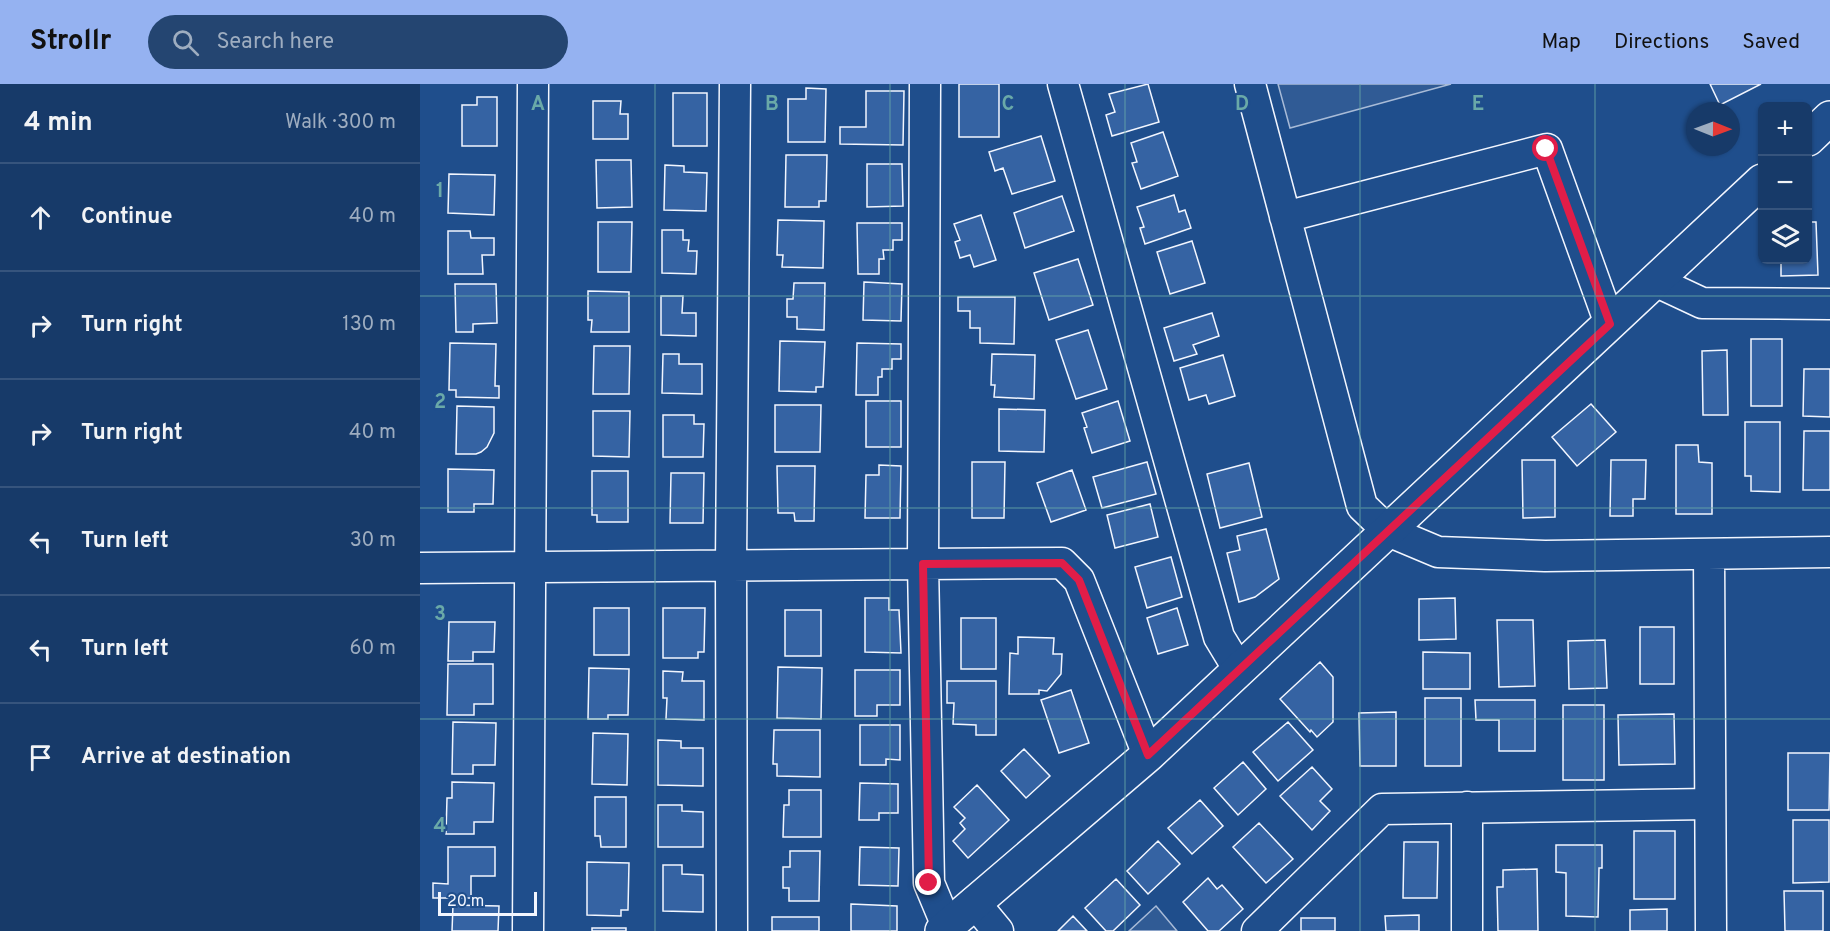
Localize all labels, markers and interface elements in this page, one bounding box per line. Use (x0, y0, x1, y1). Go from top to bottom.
search box (148, 15, 568, 69)
text: Strollr (30, 24, 112, 60)
icon: search (169, 26, 202, 59)
text: Search here (217, 29, 334, 56)
text: Map (1541, 29, 1581, 56)
text: Directions (1614, 29, 1709, 56)
text: Saved (1742, 29, 1800, 56)
text: A (531, 92, 545, 118)
text: B (765, 92, 779, 118)
text: C (1002, 92, 1014, 118)
text: D (1235, 92, 1249, 118)
text: E (1472, 92, 1484, 118)
north arrow (1686, 102, 1740, 156)
map controls (1758, 102, 1812, 264)
button: + (1758, 102, 1812, 156)
text: 4 min (24, 107, 93, 140)
text: Walk · 300 m (285, 110, 396, 136)
route start (1532, 135, 1558, 161)
button: − (1758, 156, 1812, 210)
text: 1 (436, 179, 444, 205)
icon: ahead (24, 201, 57, 234)
text: Continue (81, 204, 172, 231)
text: 40 m (349, 204, 396, 230)
button: layers (1758, 210, 1812, 264)
icon: right (24, 309, 57, 342)
text: Turn right (81, 312, 183, 339)
text: 130 m (342, 312, 396, 338)
text: 2 (434, 390, 446, 416)
icon: right (24, 417, 57, 450)
text: Turn right (81, 420, 183, 447)
text: 40 m (349, 420, 396, 446)
icon: left (24, 525, 57, 558)
text: Turn left (81, 528, 169, 555)
text: 30 m (350, 528, 396, 554)
text: 3 (434, 602, 446, 628)
icon: left (24, 633, 57, 666)
text: Turn left (81, 636, 169, 663)
text: 60 m (350, 636, 396, 662)
icon: arrive (24, 741, 57, 774)
text: Arrive at destination (81, 744, 291, 771)
text: 4 (434, 814, 446, 840)
route end (915, 869, 941, 895)
scale bar (438, 889, 537, 916)
text: 20 m (447, 892, 484, 912)

